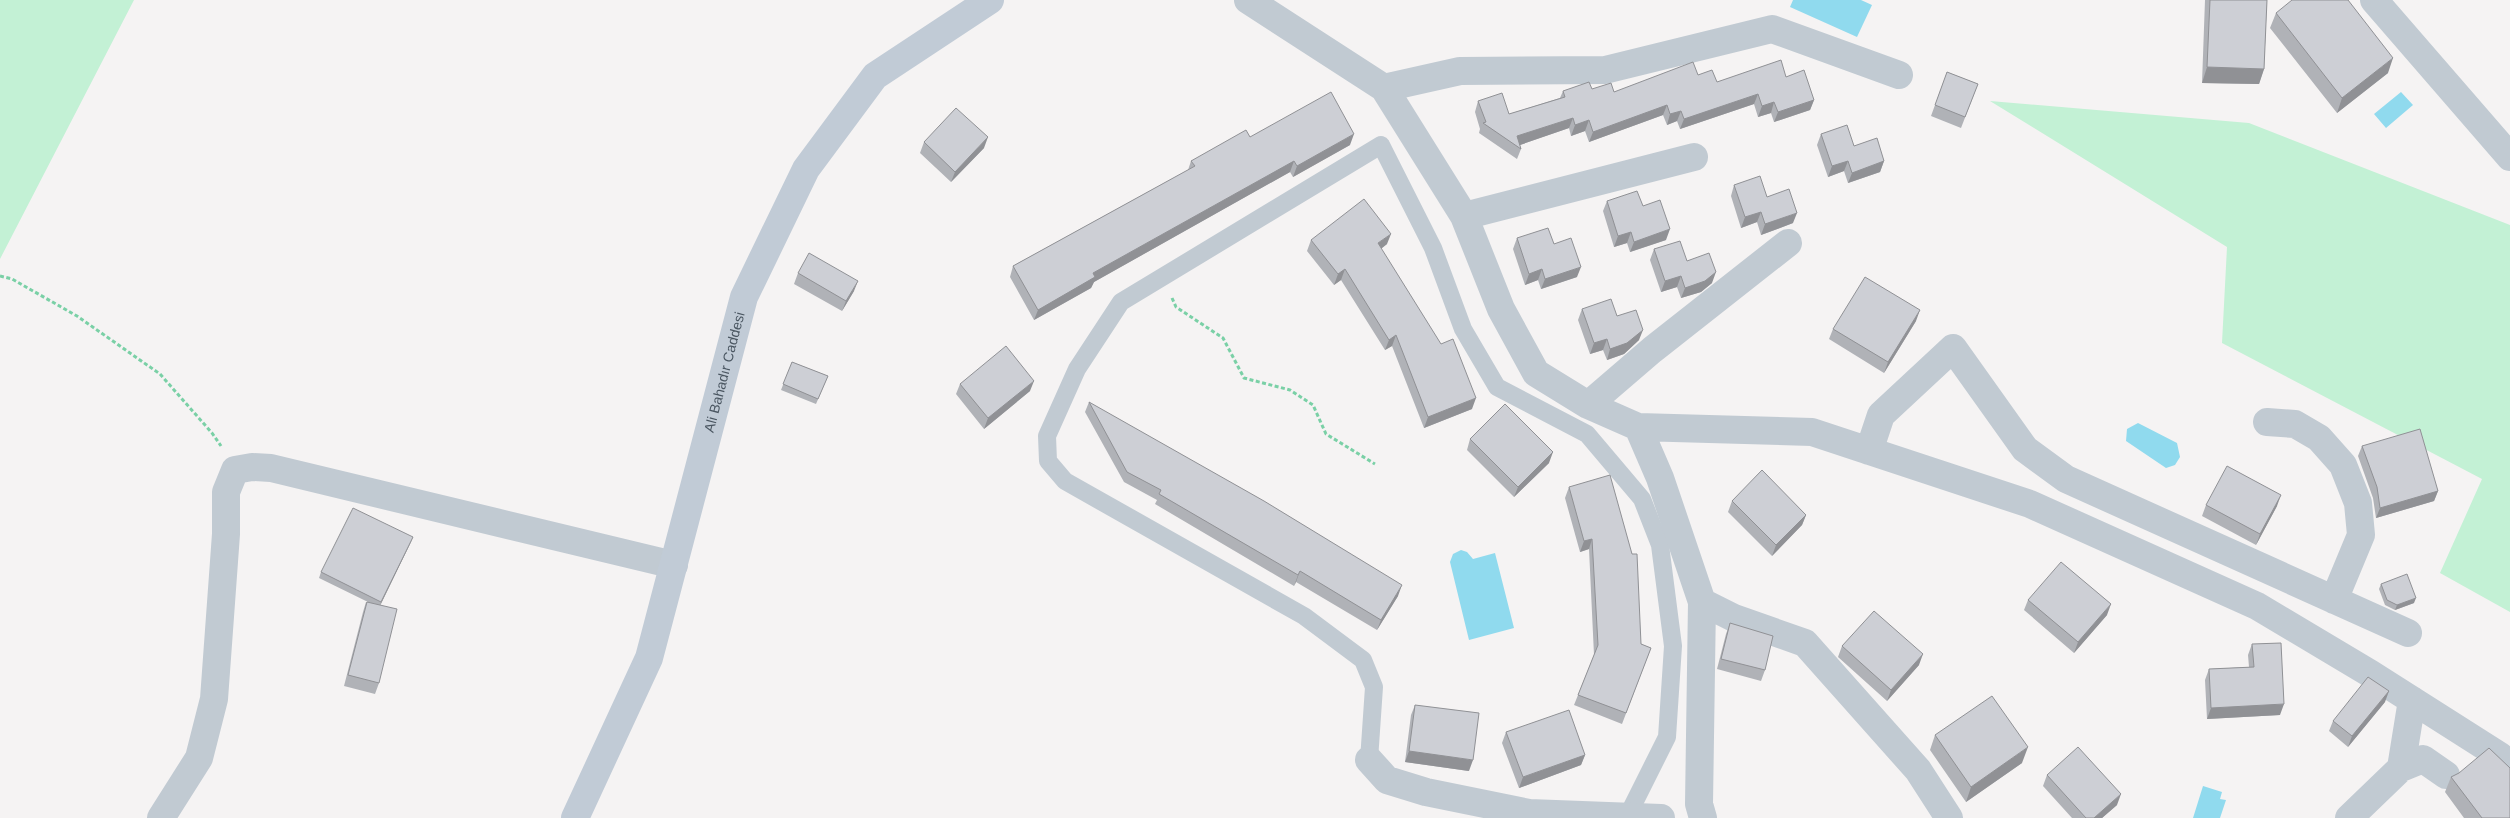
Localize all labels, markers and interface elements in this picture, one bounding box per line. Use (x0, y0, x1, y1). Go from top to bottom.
street label: Ali Bahadır Caddesi (701, 310, 748, 434)

